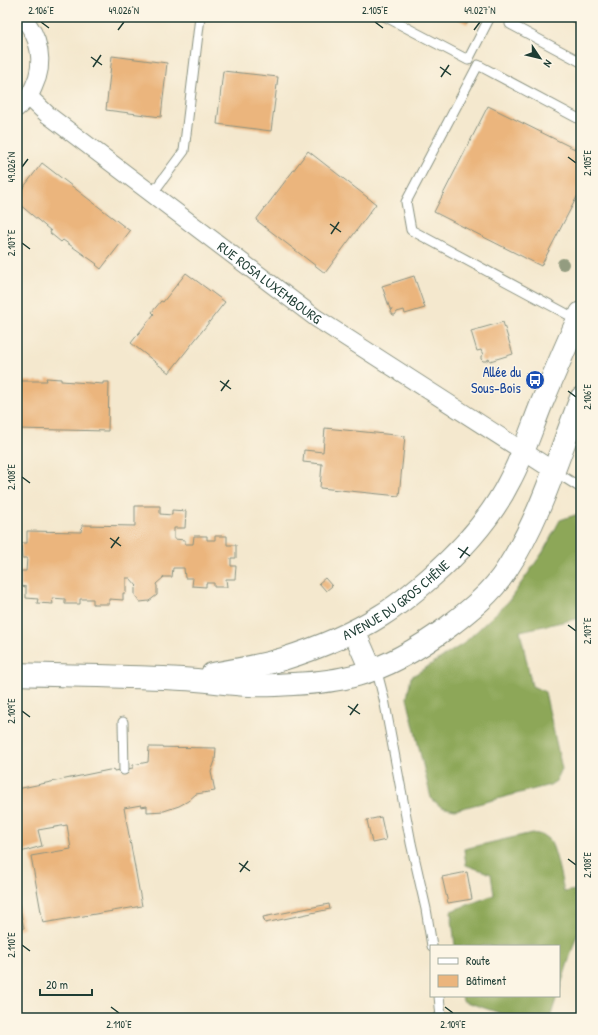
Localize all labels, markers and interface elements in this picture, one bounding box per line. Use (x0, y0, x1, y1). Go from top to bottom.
text: 2.106°E (28, 4, 54, 17)
text: 49.026°N (109, 4, 139, 17)
text: 2.105°E (362, 4, 389, 17)
text: 49.027°N (464, 4, 496, 17)
north arrow (520, 38, 560, 78)
text: N (541, 57, 556, 70)
text: 2.105°E (581, 149, 594, 176)
text: 49.026°N (5, 152, 18, 182)
text: 2.107°E (5, 229, 18, 256)
street label: RUE ROSA LUXEMBOURG (214, 237, 325, 328)
place label: Allée du Sous-Bois (471, 362, 521, 397)
bus stop icon: Allée du Sous-Bois (524, 369, 546, 391)
text: 2.106°E (581, 384, 594, 410)
text: 2.108°E (5, 463, 18, 490)
street label: AVENUE DU GROS CHÊNE (339, 555, 453, 644)
text: 2.107°E (581, 617, 594, 644)
text: 2.109°E (5, 698, 18, 724)
text: 2.108°E (581, 851, 594, 878)
text: 2.110°E (5, 932, 18, 958)
legend (430, 945, 560, 997)
text: Route (466, 952, 490, 969)
scale bar (40, 971, 92, 997)
text: Bâtiment (466, 972, 507, 989)
text: 20 m (46, 976, 68, 993)
text: 2.110°E (106, 1018, 132, 1031)
text: 2.109°E (440, 1018, 466, 1031)

